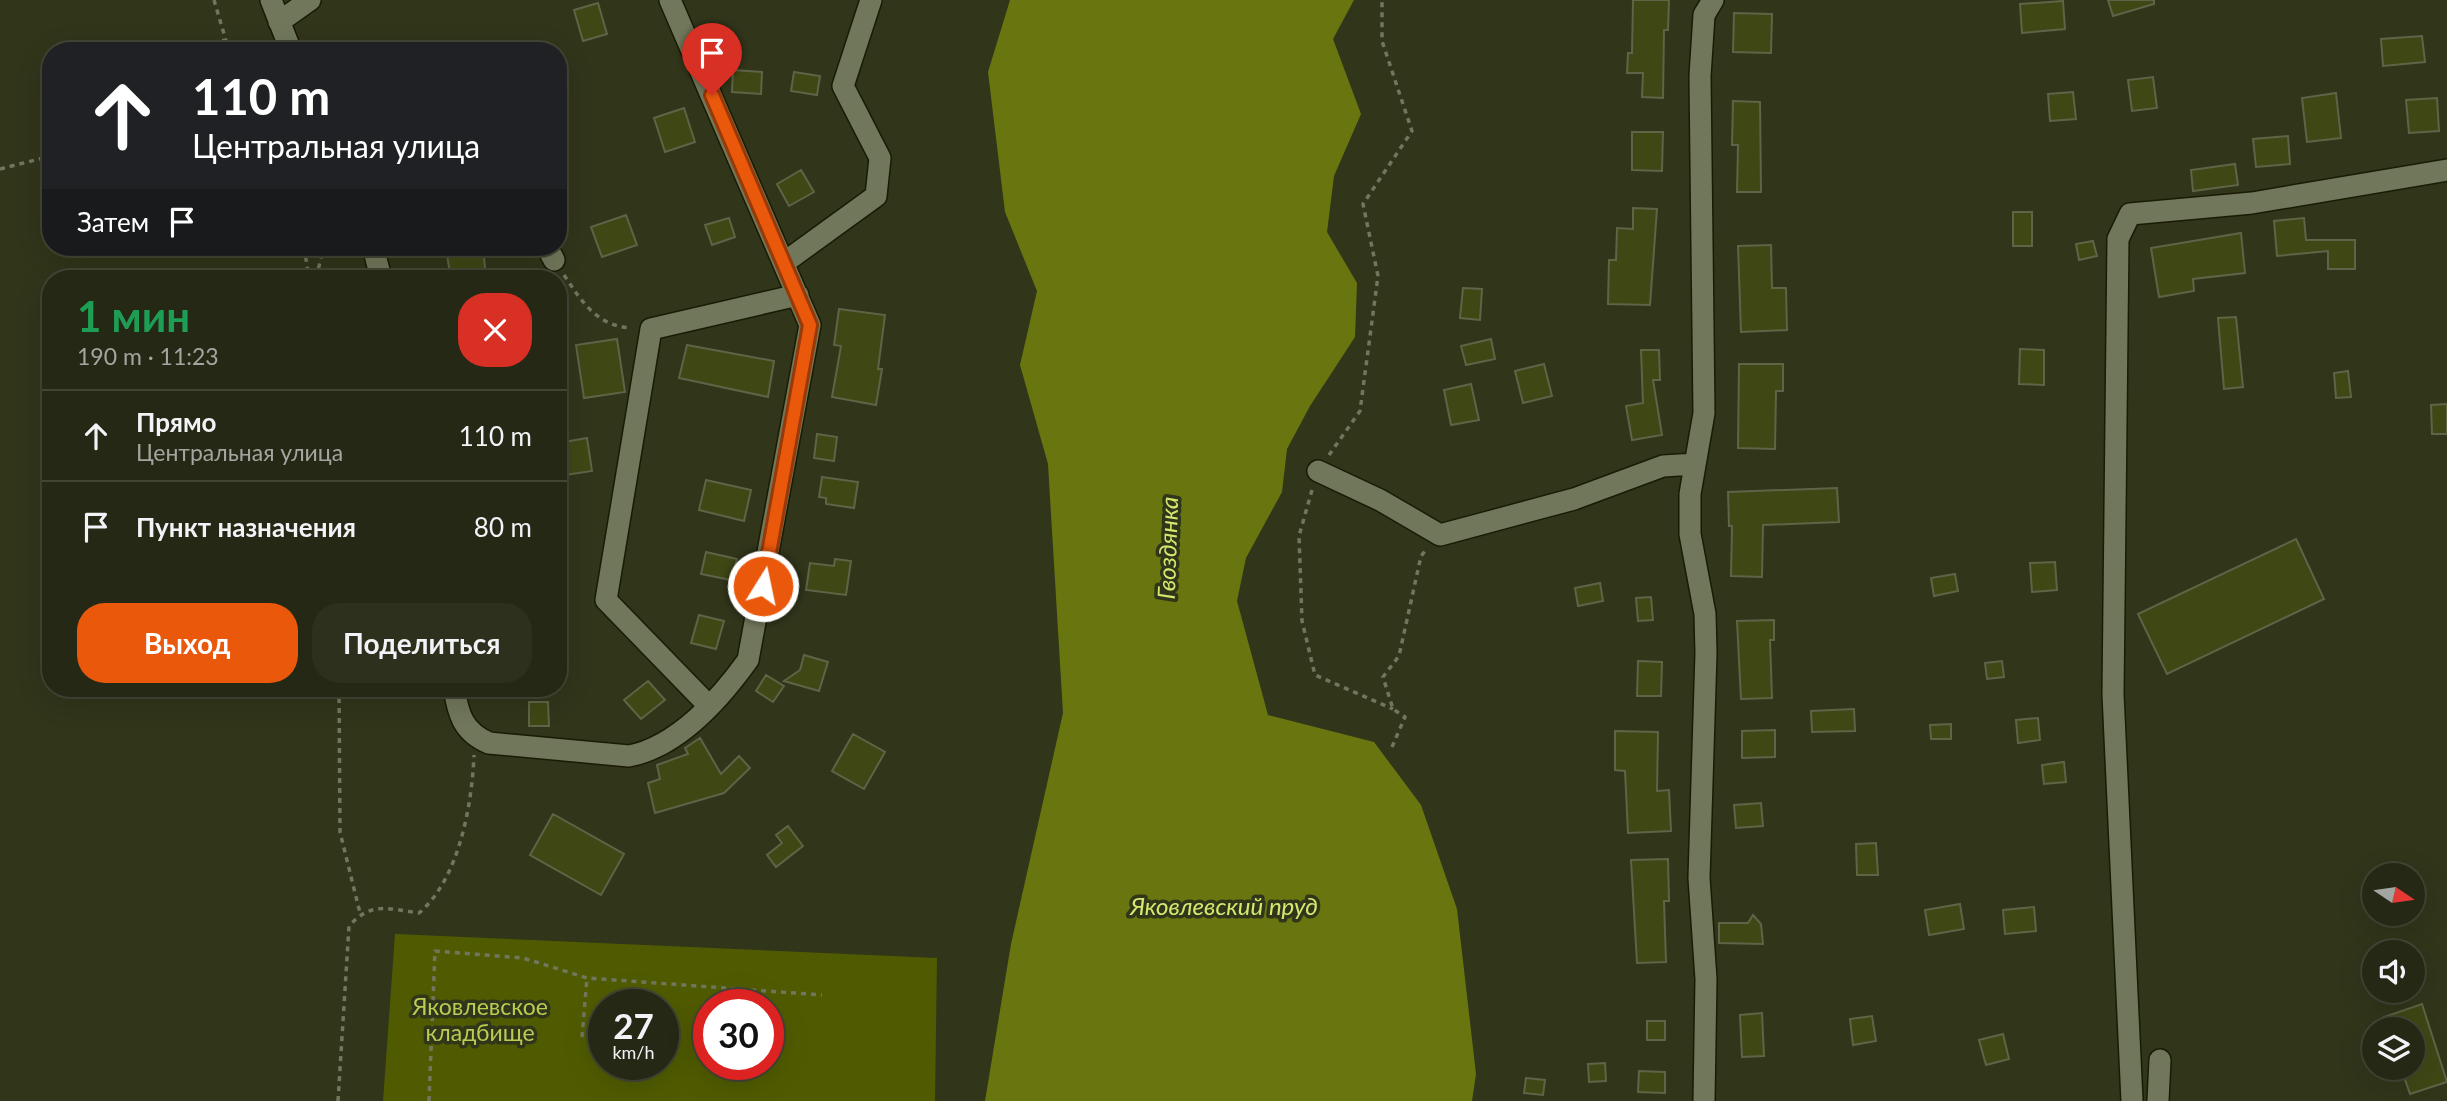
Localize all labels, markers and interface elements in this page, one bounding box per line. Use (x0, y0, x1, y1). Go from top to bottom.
pin (682, 23, 742, 95)
icon: arrive (693, 34, 731, 72)
text: 110 m (192, 67, 330, 125)
icon: ahead (77, 70, 168, 161)
text: Центральная улица (192, 126, 480, 165)
icon: arrive (163, 203, 201, 241)
text: Затем (77, 206, 149, 238)
text: 1 мин (77, 291, 190, 341)
button: close (458, 293, 532, 367)
text: 190 m · 11:23 (77, 342, 219, 370)
text: Прямо (136, 406, 217, 438)
icon: ahead (77, 417, 115, 455)
text: 110 m (459, 420, 532, 452)
text: Центральная улица (136, 438, 343, 466)
water label: Гвоздянка (1151, 496, 1183, 600)
icon: arrive (77, 508, 115, 546)
text: Пункт назначения (136, 511, 356, 543)
text: 80 m (474, 511, 532, 543)
position arrow (726, 549, 800, 623)
button: Выход (77, 603, 298, 683)
button: Поделиться (312, 603, 532, 683)
north arrow (2362, 863, 2426, 926)
map controls (2362, 863, 2425, 1080)
water label: Яковлевский пруд (1129, 891, 1318, 920)
button: sound (2362, 940, 2425, 1003)
speed limit sign: 30 (693, 989, 784, 1080)
park label: Яковлевское кладбище (411, 992, 548, 1046)
text: 27 (613, 1004, 654, 1046)
button: layers (2362, 1017, 2425, 1080)
text: km/h (612, 1041, 655, 1063)

